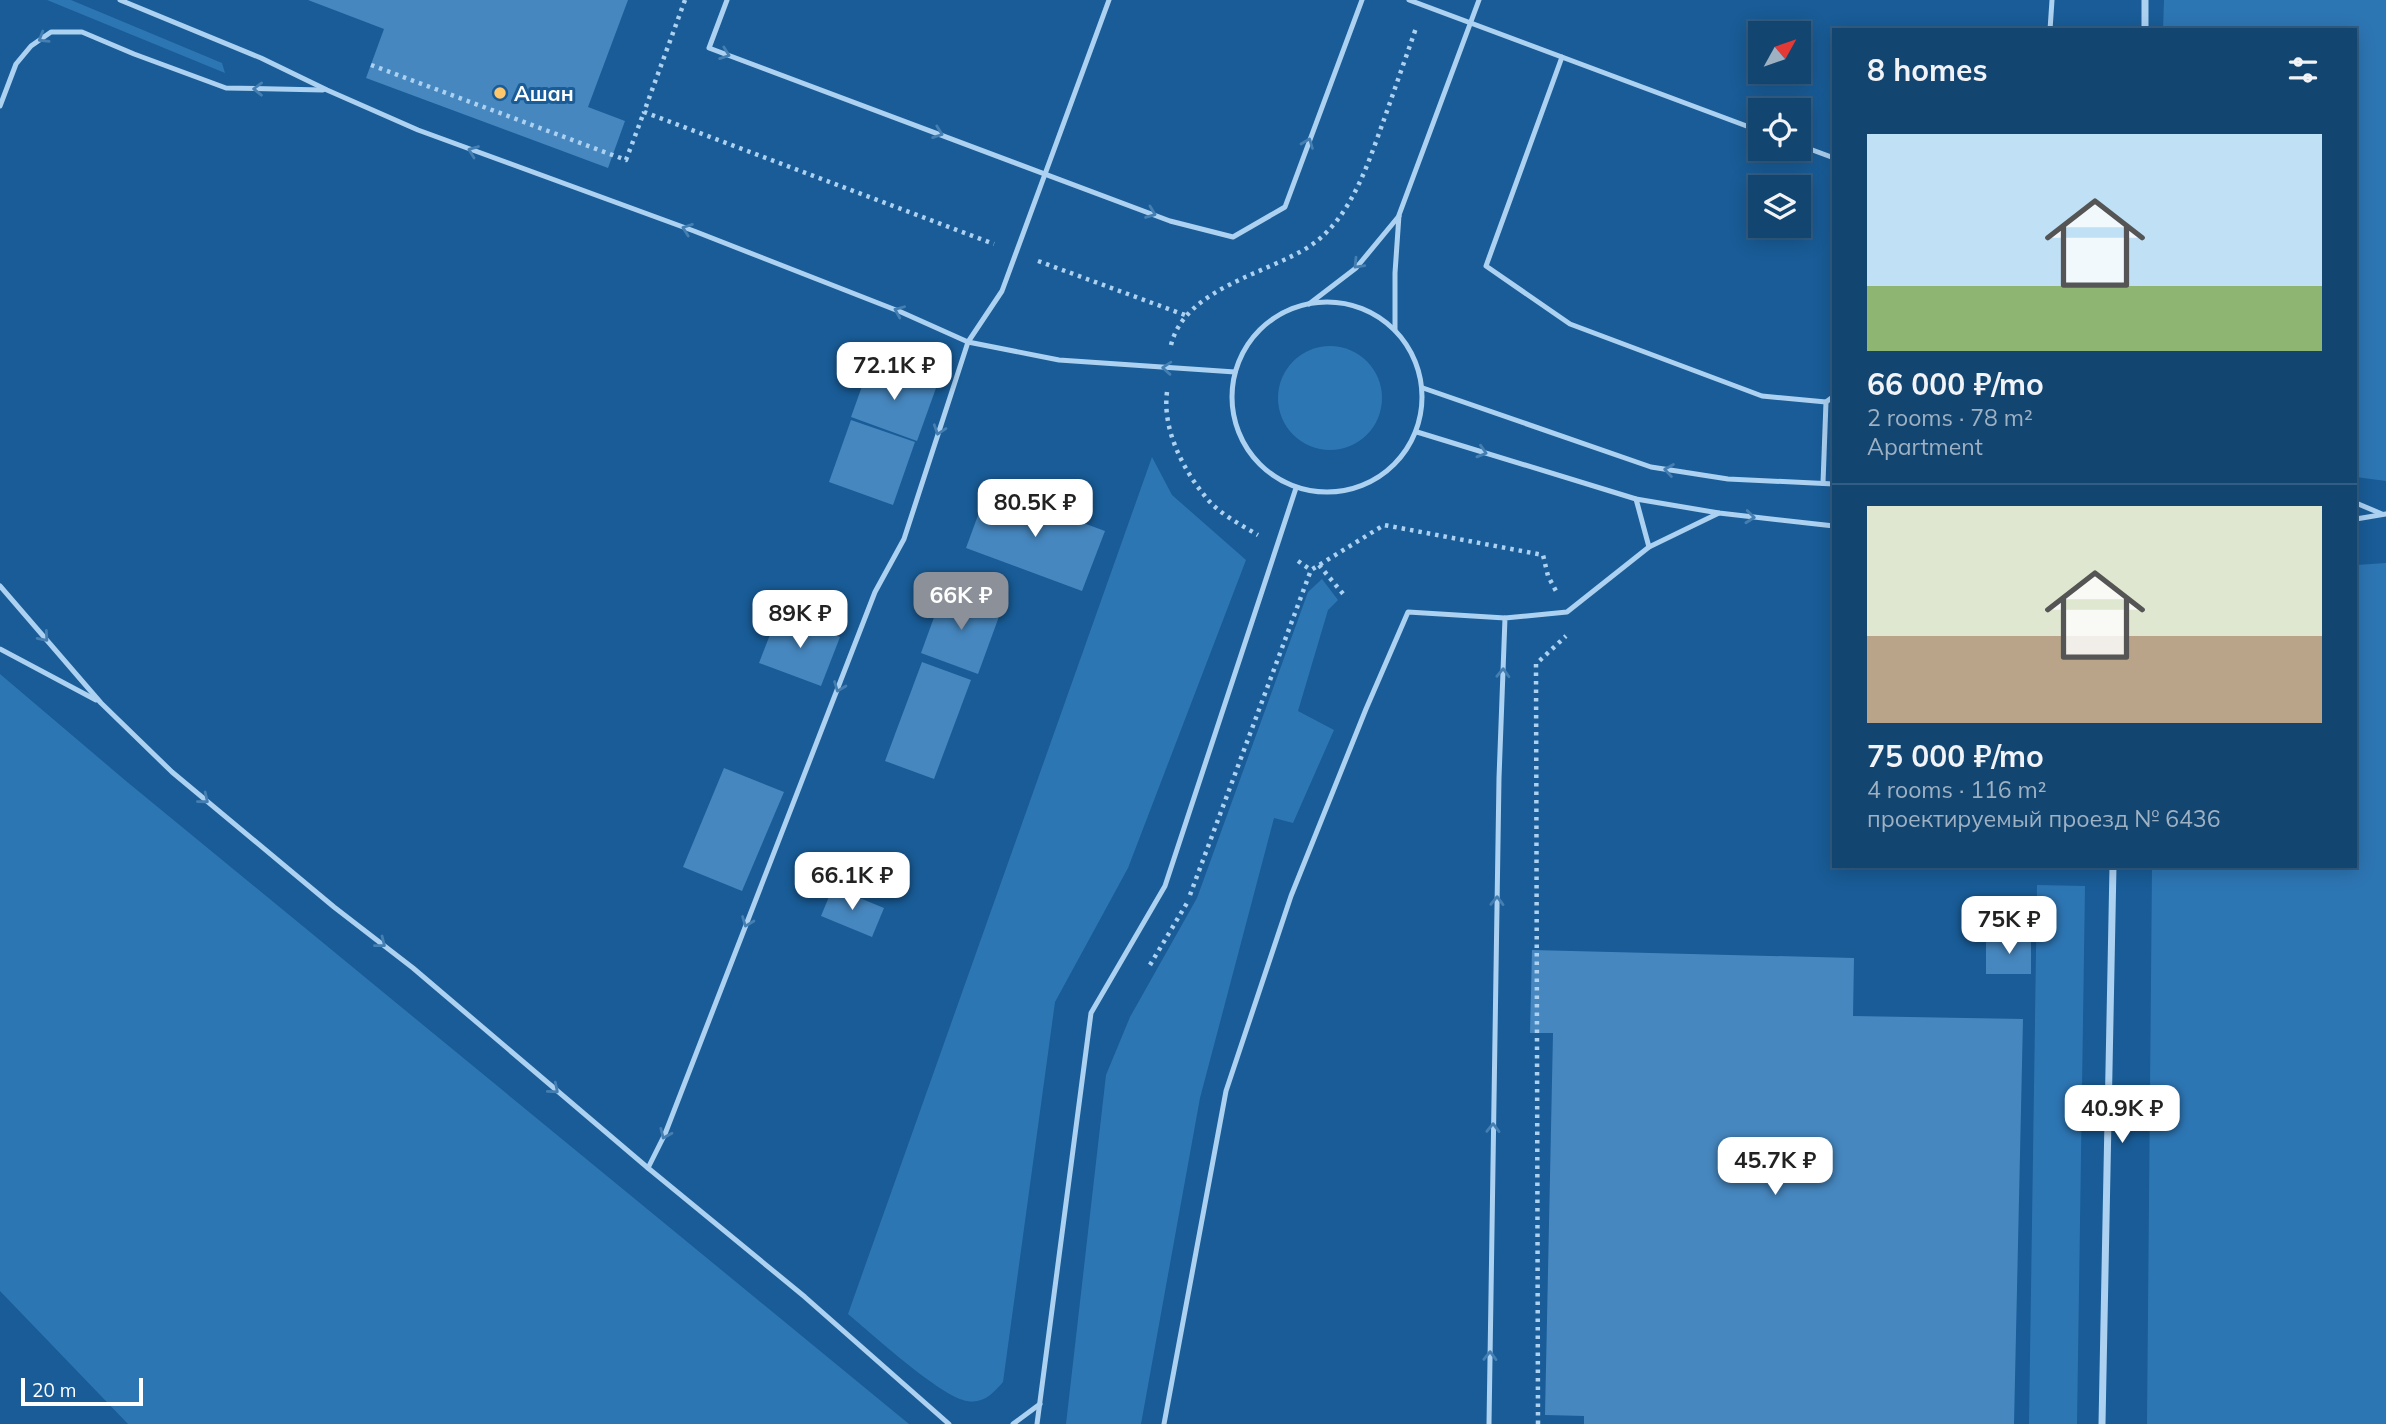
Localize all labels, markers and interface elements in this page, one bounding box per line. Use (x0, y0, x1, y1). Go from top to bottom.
north arrow (1748, 21, 1811, 84)
map controls (1748, 21, 1811, 238)
one-way arrow (38, 30, 51, 43)
one-way arrow (718, 46, 730, 60)
text: 8 homes (1867, 51, 1988, 89)
icon: filters (2284, 51, 2322, 89)
place label: Ашан (514, 80, 574, 106)
one-way arrow (253, 81, 264, 96)
marker: Ашан (492, 85, 508, 101)
button: locate (1748, 98, 1811, 161)
one-way arrow (931, 125, 943, 139)
one-way arrow (1300, 137, 1314, 149)
one-way arrow (468, 145, 480, 159)
button: layers (1748, 175, 1811, 238)
icon: home (2032, 180, 2158, 306)
one-way arrow (1144, 205, 1156, 219)
one-way arrow (681, 223, 694, 237)
one-way arrow (1354, 256, 1367, 269)
one-way arrow (894, 306, 906, 320)
pin: 72.1K ₽ (829, 342, 959, 402)
text: 72.1K ₽ (853, 350, 935, 379)
one-way arrow (1161, 361, 1172, 376)
text: 66 000 ₽/mo (1867, 365, 2044, 403)
text: 2 rooms · 78 m² (1867, 403, 2033, 432)
one-way arrow (933, 423, 947, 436)
text: Apartment (1867, 432, 1983, 461)
one-way arrow (1476, 443, 1488, 458)
one-way arrow (1663, 463, 1675, 478)
pin: 80.5K ₽ (970, 480, 1100, 539)
text: 80.5K ₽ (994, 487, 1076, 516)
one-way arrow (1744, 509, 1756, 524)
icon: home (2032, 552, 2158, 678)
pin: 66K ₽ (912, 572, 1010, 632)
text: 66K ₽ (929, 580, 993, 609)
pin: 89K ₽ (751, 590, 849, 650)
text: 89K ₽ (768, 598, 832, 627)
one-way arrow (36, 629, 48, 642)
one-way arrow (1496, 668, 1511, 679)
one-way arrow (833, 681, 847, 693)
text: 75 000 ₽/mo (1867, 737, 2044, 775)
text: 4 rooms · 116 m² (1867, 775, 2047, 804)
one-way arrow (196, 791, 209, 803)
text: проектируемый проезд № 6436 (1867, 804, 2220, 833)
pin: 66.1K ₽ (787, 852, 917, 912)
text: 66.1K ₽ (811, 860, 893, 889)
one-way arrow (1489, 895, 1505, 906)
pin: 75K ₽ (1960, 897, 2058, 956)
text: 75K ₽ (1977, 904, 2041, 933)
one-way arrow (741, 915, 755, 927)
one-way arrow (373, 934, 385, 947)
one-way arrow (546, 1081, 559, 1093)
pin: 40.9K ₽ (2057, 1086, 2187, 1145)
text: 40.9K ₽ (2081, 1093, 2163, 1122)
one-way arrow (1485, 1123, 1501, 1133)
one-way arrow (659, 1126, 673, 1139)
pin: 45.7K ₽ (1710, 1138, 1840, 1197)
text: 45.7K ₽ (1734, 1145, 1816, 1174)
one-way arrow (1482, 1350, 1497, 1361)
scale bar (21, 1375, 144, 1407)
text: 20 m (32, 1378, 76, 1402)

